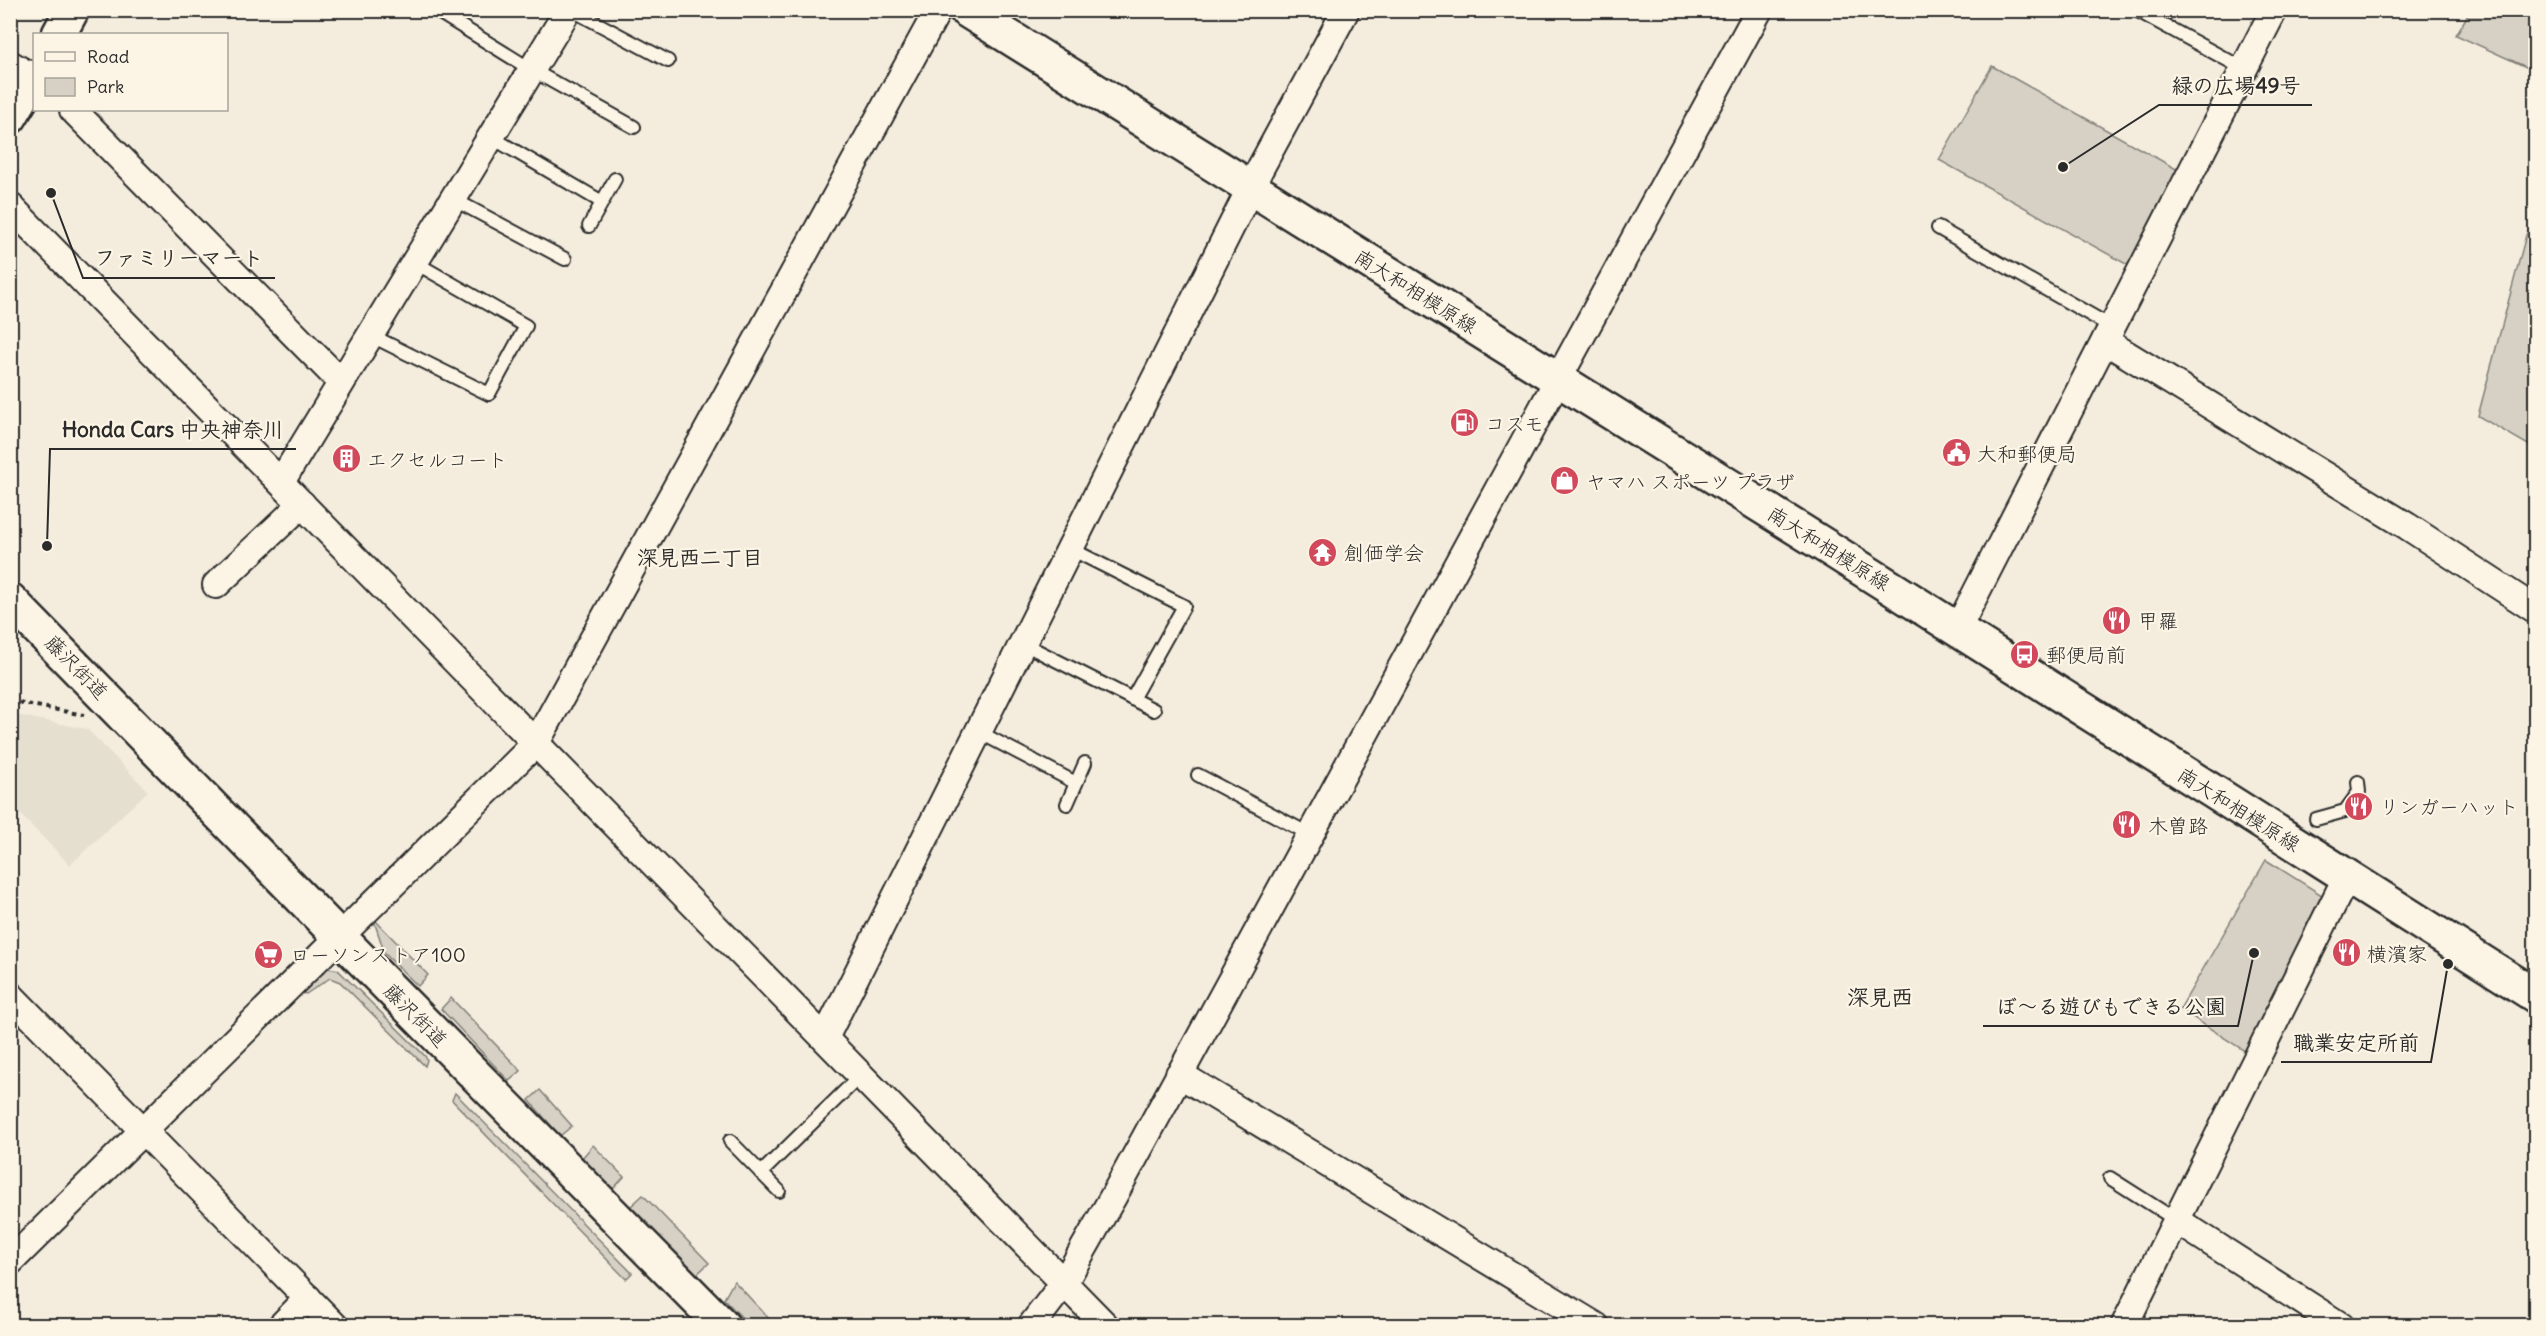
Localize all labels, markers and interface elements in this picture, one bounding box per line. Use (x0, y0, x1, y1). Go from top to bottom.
legend (33, 33, 228, 111)
text: Road (87, 45, 130, 68)
callout: 緑の広場49号 (2159, 66, 2312, 105)
text: 緑の広場49号 (2171, 72, 2301, 99)
text: Park (87, 75, 124, 98)
callout: ファミリーマート (83, 239, 275, 278)
street label: 南大和相模原線 (1350, 243, 1482, 339)
text: ファミリーマート (95, 244, 263, 271)
fuel station icon: コスモ (1448, 407, 1480, 439)
callout: Honda Cars 中央神奈川 (50, 410, 296, 449)
place label: コスモ (1485, 411, 1544, 436)
text: Honda Cars 中央神奈川 (62, 416, 284, 443)
public building icon: 大和郵便局 (1940, 437, 1972, 469)
place label: 大和郵便局 (1977, 441, 2077, 466)
building icon: エクセルコート (330, 443, 362, 475)
place label: エクセルコート (367, 447, 508, 472)
shop icon: ヤマハ スポーツ プラザ (1549, 465, 1581, 497)
place label: ヤマハ スポーツ プラザ (1586, 469, 1795, 494)
street label: 南大和相模原線 (1763, 500, 1895, 596)
temple icon: 創価学会 (1307, 536, 1339, 568)
place label: 創価学会 (1344, 540, 1424, 565)
district label: 深見西二丁目 (637, 544, 763, 571)
restaurant icon: 甲羅 (2101, 604, 2133, 636)
place label: 甲羅 (2138, 608, 2178, 633)
street label: 藤沢街道 (40, 630, 114, 704)
bus stop icon: 郵便局前 (2009, 638, 2041, 670)
place label: 郵便局前 (2046, 642, 2126, 667)
street label: 南大和相模原線 (2173, 761, 2305, 857)
restaurant icon: リンガーハット (2342, 790, 2374, 822)
place label: リンガーハット (2379, 794, 2519, 819)
restaurant icon: 木曽路 (2111, 809, 2143, 841)
place label: 木曽路 (2148, 813, 2208, 838)
restaurant icon: 横濱家 (2330, 937, 2362, 969)
supermarket icon: ローソンストア100 (253, 938, 285, 970)
place label: 横濱家 (2367, 941, 2427, 966)
place label: ローソンストア100 (290, 942, 466, 967)
street label: 藤沢街道 (379, 978, 453, 1052)
district label: 深見西 (1847, 983, 1913, 1011)
callout: ぼ～る遊びもできる公園 (1983, 987, 2238, 1026)
text: ぼ～る遊びもできる公園 (1996, 993, 2226, 1020)
callout: 職業安定所前 (2281, 1023, 2431, 1062)
text: 職業安定所前 (2293, 1029, 2419, 1056)

